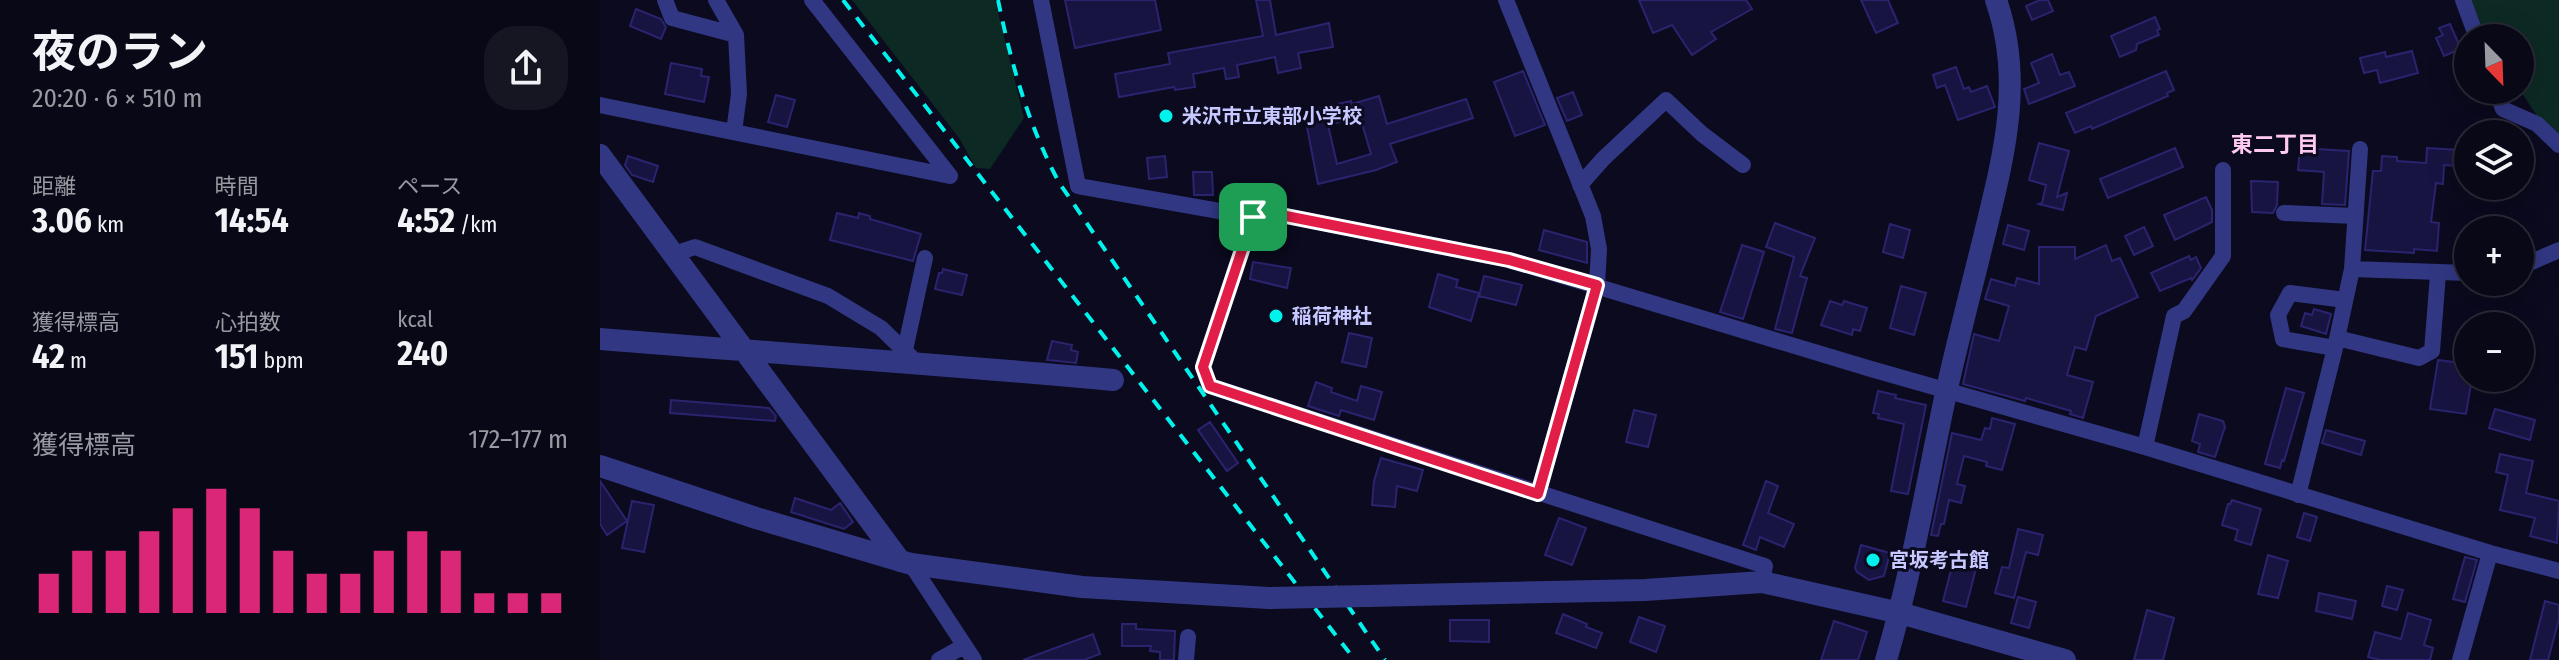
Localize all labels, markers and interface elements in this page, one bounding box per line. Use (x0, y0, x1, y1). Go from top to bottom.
north arrow (2454, 24, 2534, 104)
map controls (2454, 24, 2534, 392)
text: 夜のラン (32, 26, 208, 79)
button: share (484, 26, 568, 110)
text: 20:20 · 6 × 510 m (32, 83, 203, 114)
place label: 米沢市立東部小学校 (1182, 104, 1362, 128)
marker: 米沢市立東部小学校 (1157, 107, 1175, 125)
button: layers (2454, 120, 2534, 200)
district label: 東二丁目 (2231, 131, 2319, 158)
text: 距離 (32, 173, 76, 200)
text: 時間 (215, 173, 259, 200)
text: ペース (397, 173, 462, 200)
pin (1219, 183, 1287, 251)
icon: arrive (1231, 195, 1275, 239)
text: 3.06 (32, 200, 92, 241)
text: 14:54 (215, 200, 289, 241)
text: 4:52 (397, 200, 455, 241)
text: km (92, 211, 124, 238)
text: /km (455, 211, 498, 238)
button: + (2454, 216, 2534, 296)
place label: 稲荷神社 (1292, 304, 1372, 328)
text: kcal (397, 306, 433, 333)
marker: 稲荷神社 (1267, 307, 1285, 325)
text: 獲得標高 (32, 309, 120, 336)
text: 心拍数 (215, 309, 281, 336)
button: − (2454, 312, 2534, 392)
text: 240 (397, 333, 448, 374)
text: 42 (32, 336, 65, 377)
text: 151 (215, 336, 258, 377)
text: m (65, 347, 87, 374)
text: bpm (258, 347, 304, 374)
text: 172–177 m (468, 424, 568, 455)
text: 獲得標高 (32, 430, 136, 461)
place label: 宮坂考古館 (1889, 548, 1989, 572)
marker: 宮坂考古館 (1864, 551, 1882, 569)

